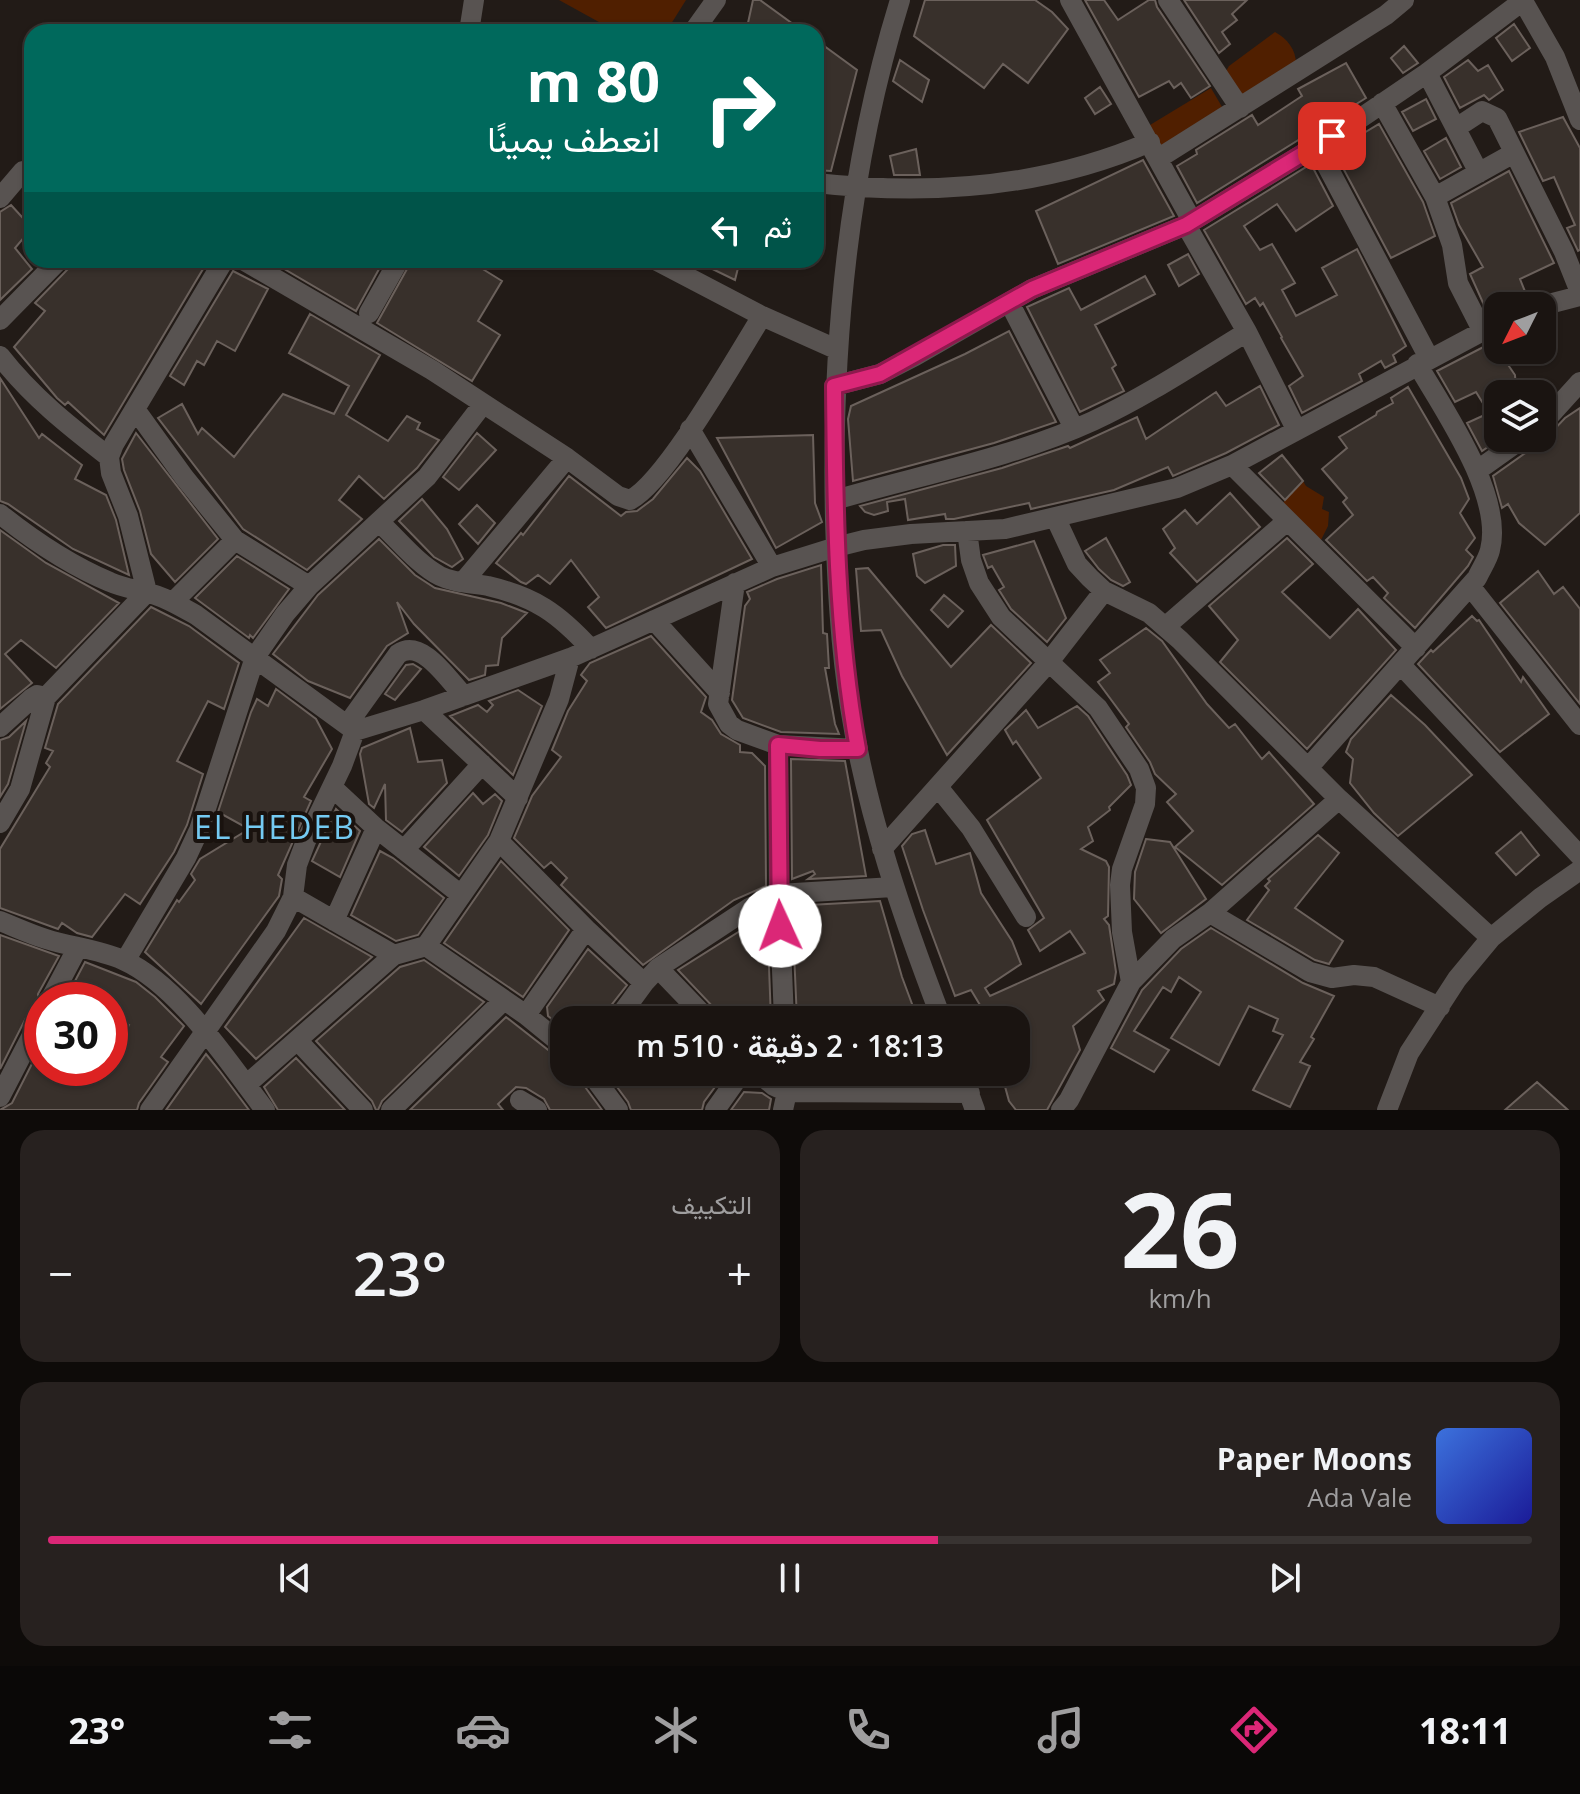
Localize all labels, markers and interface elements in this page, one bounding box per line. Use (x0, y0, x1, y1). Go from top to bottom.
text: 80 m (526, 42, 660, 118)
icon: right (688, 56, 792, 160)
pin (1298, 102, 1366, 170)
text: انعطف يمينًا (487, 114, 660, 163)
icon: arrive (1310, 114, 1354, 158)
text: ثم (764, 206, 792, 247)
icon: left (704, 208, 748, 252)
north arrow (1484, 292, 1556, 364)
map controls (1484, 292, 1556, 452)
button: layers (1484, 380, 1556, 452)
district label: EL HEDEB (194, 805, 356, 848)
position arrow (738, 884, 822, 968)
speed limit sign: 30 (24, 982, 128, 1086)
text: 18:13 · 2 دقيقة · 510 m (636, 1025, 944, 1066)
text: 26 (1121, 1157, 1239, 1298)
text: التكييف (671, 1186, 752, 1222)
text: 23° (353, 1232, 447, 1314)
text: − (48, 1243, 73, 1303)
text: + (727, 1243, 752, 1303)
text: km/h (1148, 1280, 1212, 1316)
text: Paper Moons (1217, 1438, 1412, 1479)
text: Ada Vale (1307, 1479, 1412, 1515)
icon: previous (273, 1556, 317, 1600)
icon: pause (768, 1556, 812, 1600)
icon: next (1263, 1556, 1307, 1600)
icon: filters (262, 1702, 318, 1758)
icon: car (455, 1702, 511, 1758)
icon: climate (648, 1702, 704, 1758)
icon: phone (840, 1702, 896, 1758)
icon: music (1033, 1702, 1089, 1758)
icon: directions (1226, 1702, 1282, 1758)
text: 23° (68, 1706, 125, 1755)
text: 18:11 (1419, 1706, 1512, 1755)

